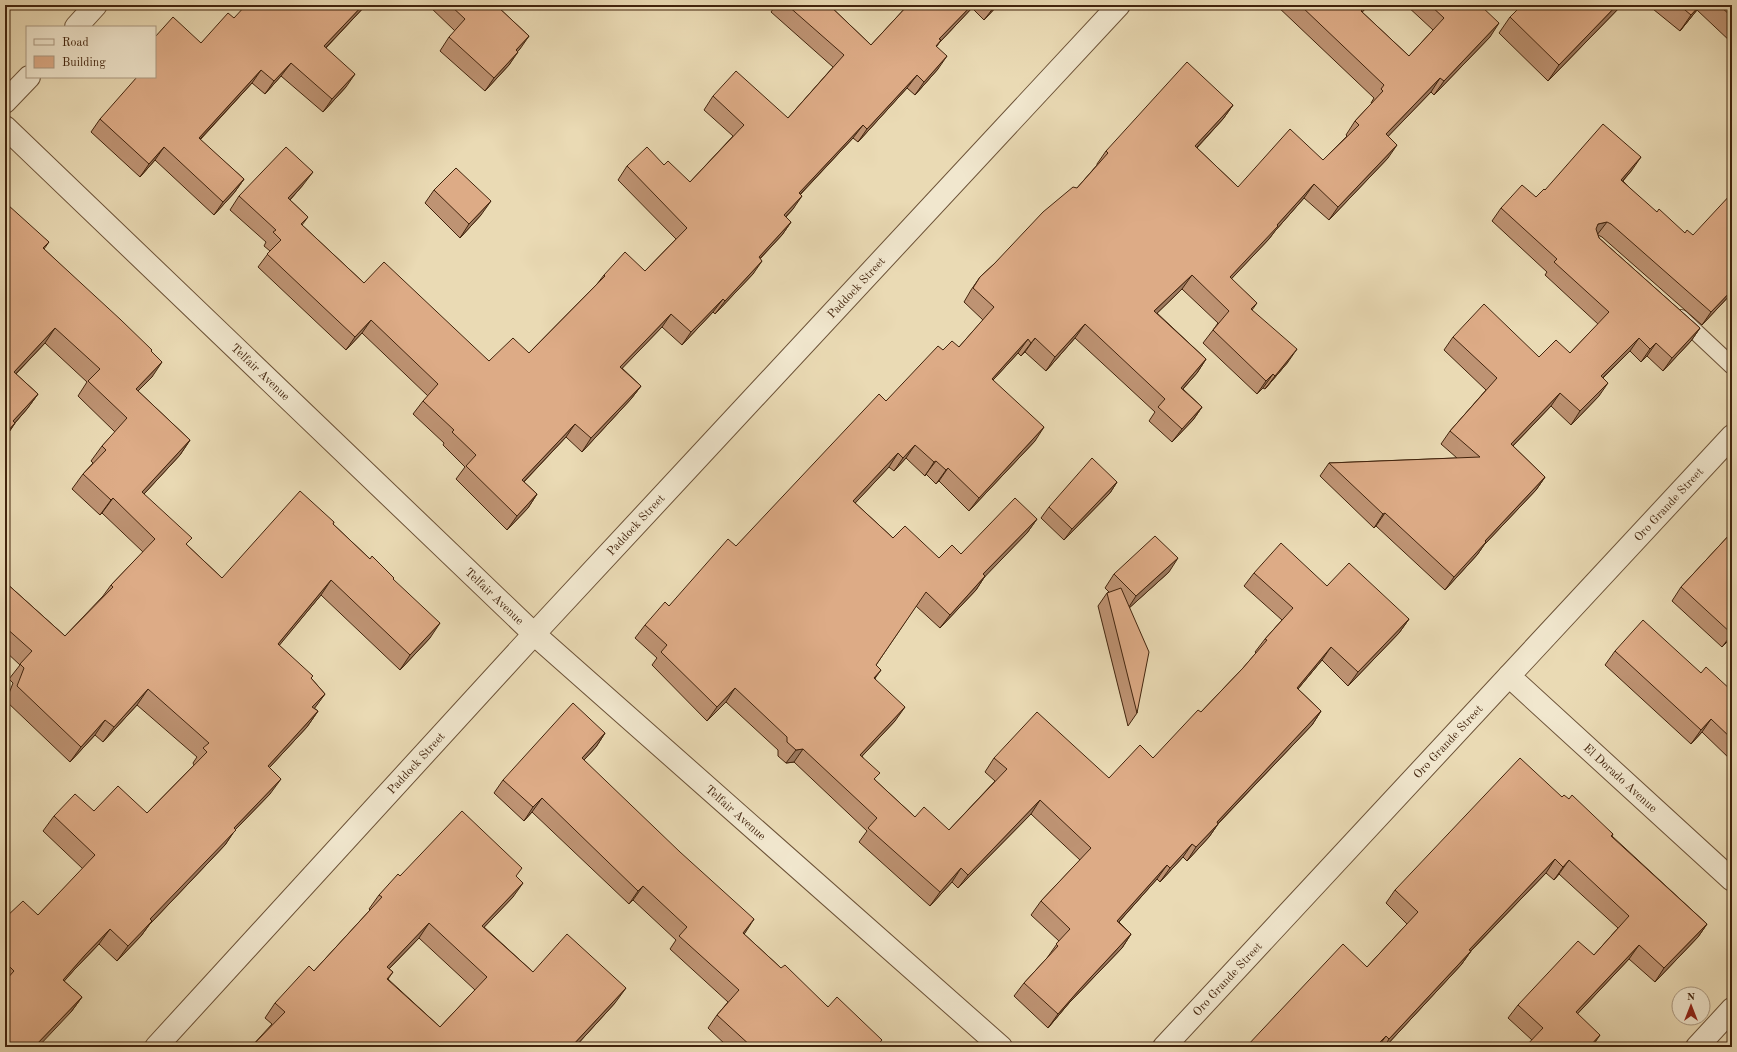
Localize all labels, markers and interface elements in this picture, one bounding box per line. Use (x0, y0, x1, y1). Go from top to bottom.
legend (26, 26, 156, 78)
text: Road (62, 37, 89, 49)
text: Building (62, 57, 106, 69)
street label: Paddock Street (826, 255, 888, 321)
street label: Telfair Avenue (228, 342, 292, 404)
street label: Oro Grande Street (1632, 466, 1706, 544)
street label: Paddock Street (605, 493, 668, 558)
street label: Telfair Avenue (462, 566, 526, 628)
street label: Oro Grande Street (1412, 703, 1486, 781)
street label: Paddock Street (386, 731, 448, 797)
street label: El Dorado Avenue (1581, 742, 1659, 815)
street label: Telfair Avenue (703, 783, 768, 843)
street label: Oro Grande Street (1191, 940, 1265, 1019)
north arrow (1671, 986, 1711, 1026)
text: N (1687, 992, 1696, 1003)

